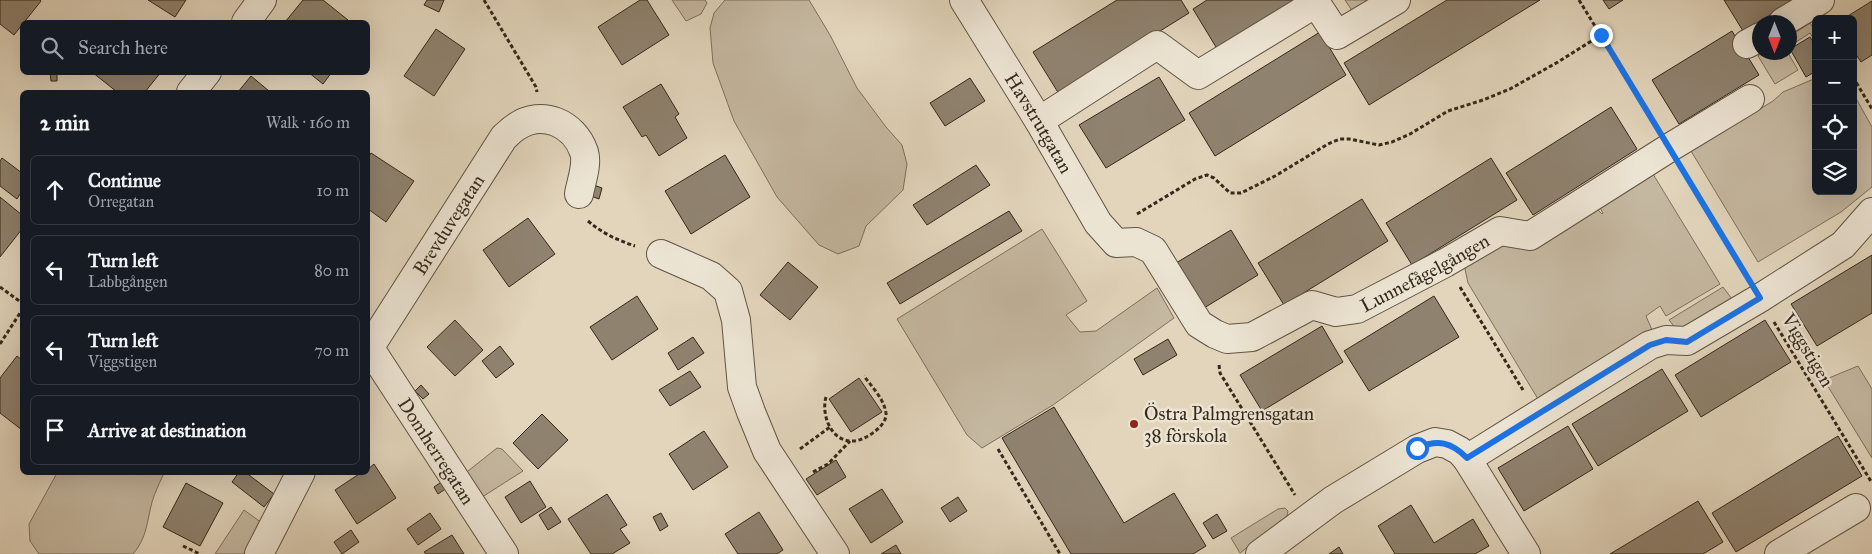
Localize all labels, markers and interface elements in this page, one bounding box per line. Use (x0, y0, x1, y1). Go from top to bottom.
north arrow (1752, 15, 1797, 60)
map controls (1812, 15, 1857, 195)
button: + (1812, 15, 1857, 60)
search box (20, 20, 370, 75)
route end (1590, 24, 1613, 47)
icon: search (38, 34, 66, 62)
text: Search here (78, 36, 168, 59)
button: − (1812, 60, 1857, 105)
street label: Havstrutgatan (1000, 68, 1078, 177)
button: locate (1812, 105, 1857, 150)
text: 2 min (40, 110, 90, 136)
text: Walk · 160 m (266, 113, 350, 132)
button: layers (1812, 150, 1857, 195)
text: Continue (88, 169, 161, 192)
street label: Brevduvegatan (408, 170, 489, 279)
icon: ahead (41, 176, 69, 204)
text: 10 m (317, 181, 349, 200)
text: Orregatan (88, 192, 154, 211)
street label: Lunnefågelgången (1356, 228, 1493, 317)
text: Turn left (88, 249, 158, 272)
icon: left (41, 256, 69, 284)
text: 80 m (314, 261, 349, 280)
text: Labbgången (88, 272, 168, 291)
street label: Viggstigen (1776, 308, 1839, 392)
text: Turn left (88, 329, 158, 352)
icon: left (41, 336, 69, 364)
text: 70 m (314, 341, 349, 360)
text: Viggstigen (88, 352, 157, 371)
street label: Domherregatan (393, 393, 480, 509)
place label: Östra Palmgrensgatan 38 förskola (1144, 402, 1314, 447)
icon: arrive (41, 416, 69, 444)
marker: Östra Palmgrensgatan 38 förskola (1128, 418, 1140, 430)
text: Arrive at destination (88, 419, 246, 442)
route start (1406, 437, 1429, 460)

